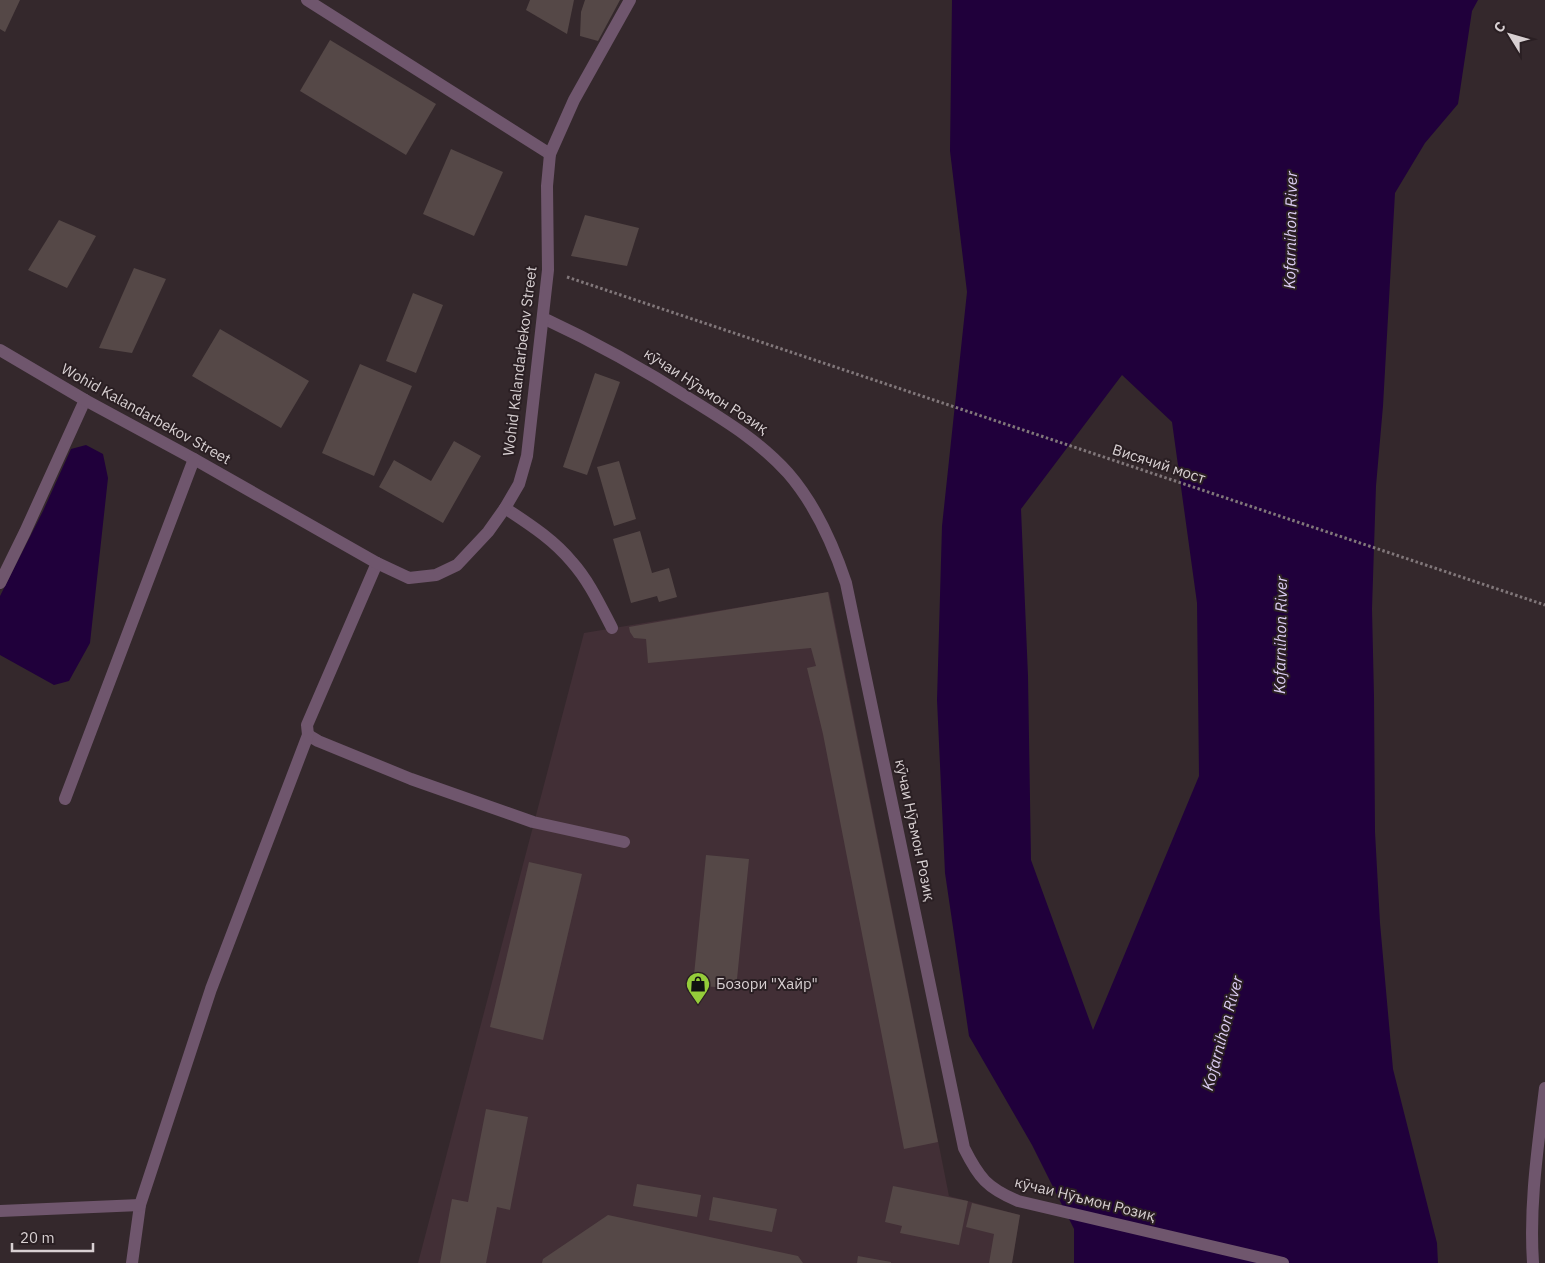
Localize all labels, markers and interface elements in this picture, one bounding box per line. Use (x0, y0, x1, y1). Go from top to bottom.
north arrow (1485, 10, 1535, 60)
text: С (1490, 18, 1510, 36)
water label: Kofarnihon River (1279, 170, 1301, 289)
street label: Wohid Kalandarbekov Street (498, 265, 541, 457)
street label: кӯчаи Нӯъмон Розиқ (641, 343, 772, 438)
street label: Wohid Kalandarbekov Street (58, 359, 234, 468)
street label: Висячий мост (1110, 440, 1208, 488)
water label: Kofarnihon River (1269, 575, 1291, 694)
street label: кӯчаи Нӯъмон Розиқ (891, 757, 940, 903)
shop icon: Бозори "Хайр" (685, 971, 711, 1005)
water label: Kofarnihon River (1197, 972, 1247, 1092)
place label: Бозори "Хайр" (716, 974, 818, 993)
street label: кӯчаи Нӯъмон Розиқ (1013, 1172, 1158, 1225)
scale bar (12, 1220, 94, 1252)
text: 20 m (20, 1228, 55, 1247)

